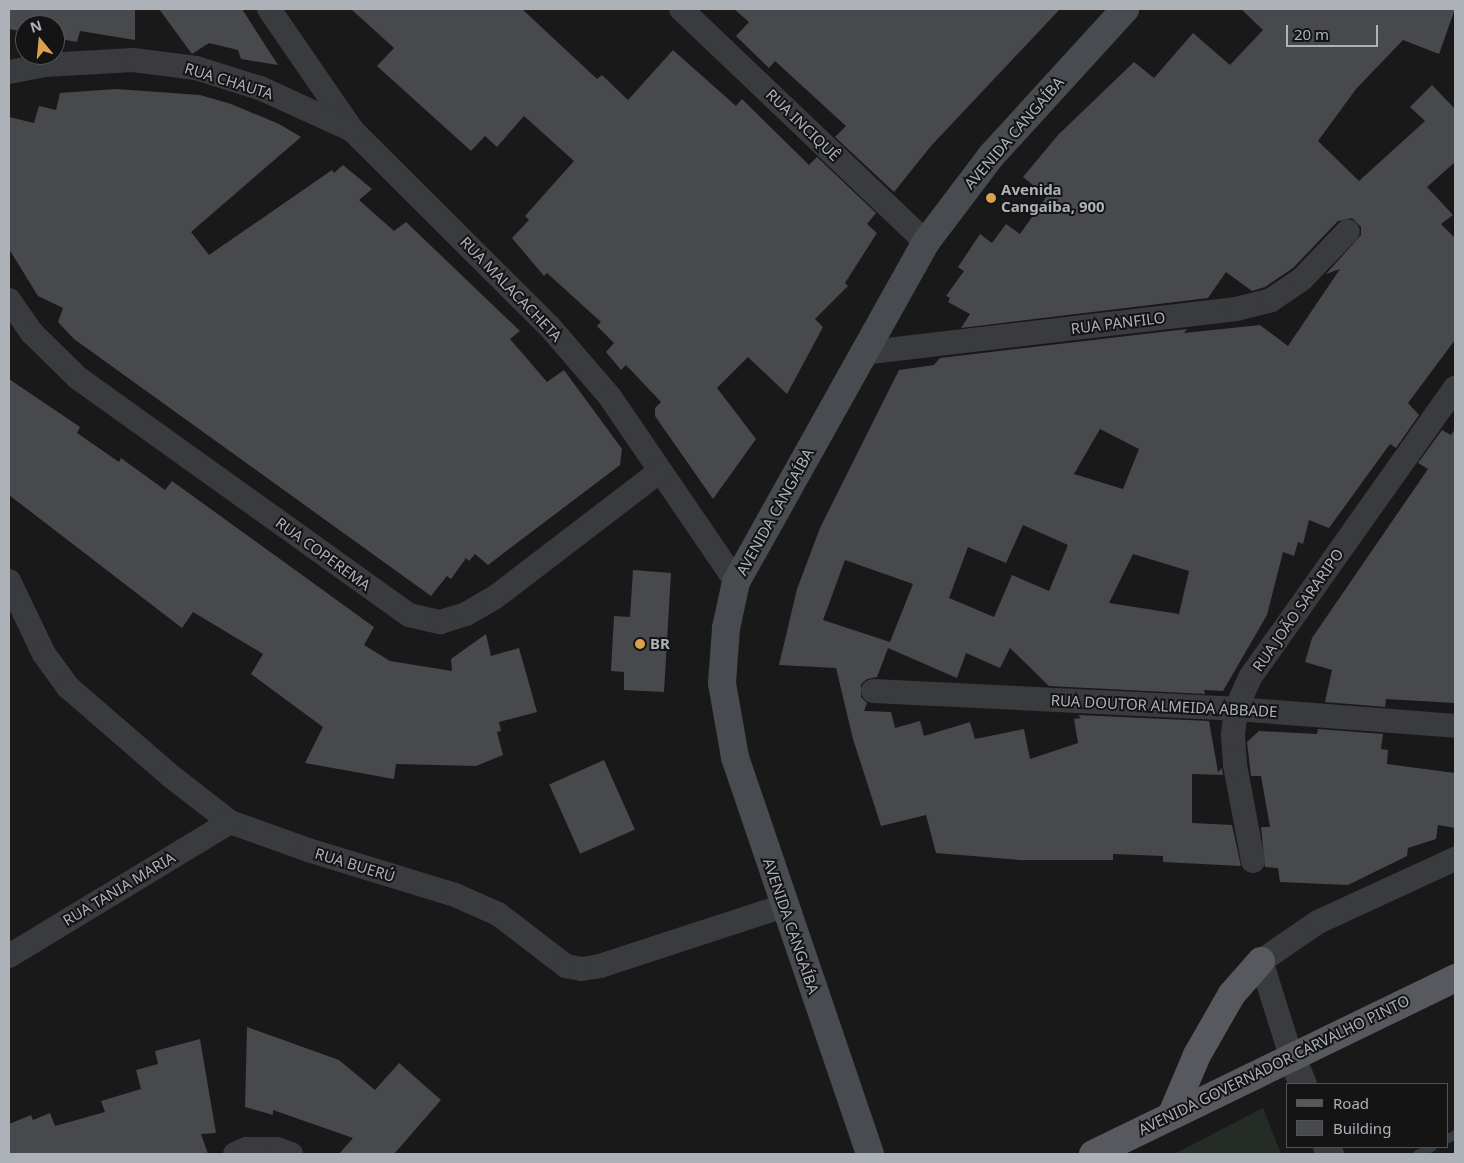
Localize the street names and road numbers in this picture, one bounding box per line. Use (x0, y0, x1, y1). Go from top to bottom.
street label: RUA CHAUTA (183, 59, 275, 103)
street label: AVENIDA CANGAÍBA (961, 73, 1067, 193)
street label: RUA INCIQUÊ (762, 85, 844, 165)
street label: RUA MALACACHETA (456, 233, 566, 345)
street label: RUA PANFILO (1070, 308, 1166, 338)
street label: AVENIDA CANGAÍBA (733, 445, 817, 579)
street label: RUA COPEREMA (272, 514, 374, 594)
street label: RUA JOÃO SARARIPO (1249, 545, 1347, 675)
street label: RUA DOUTOR ALMEIDA ABBADE (1050, 691, 1278, 721)
street label: RUA BUERÚ (313, 844, 397, 886)
street label: RUA TANIA MARIA (60, 848, 178, 930)
street label: AVENIDA CANGAÍBA (759, 856, 823, 996)
street label: AVENIDA GOVERNADOR CARVALHO PINTO (1136, 991, 1412, 1139)

